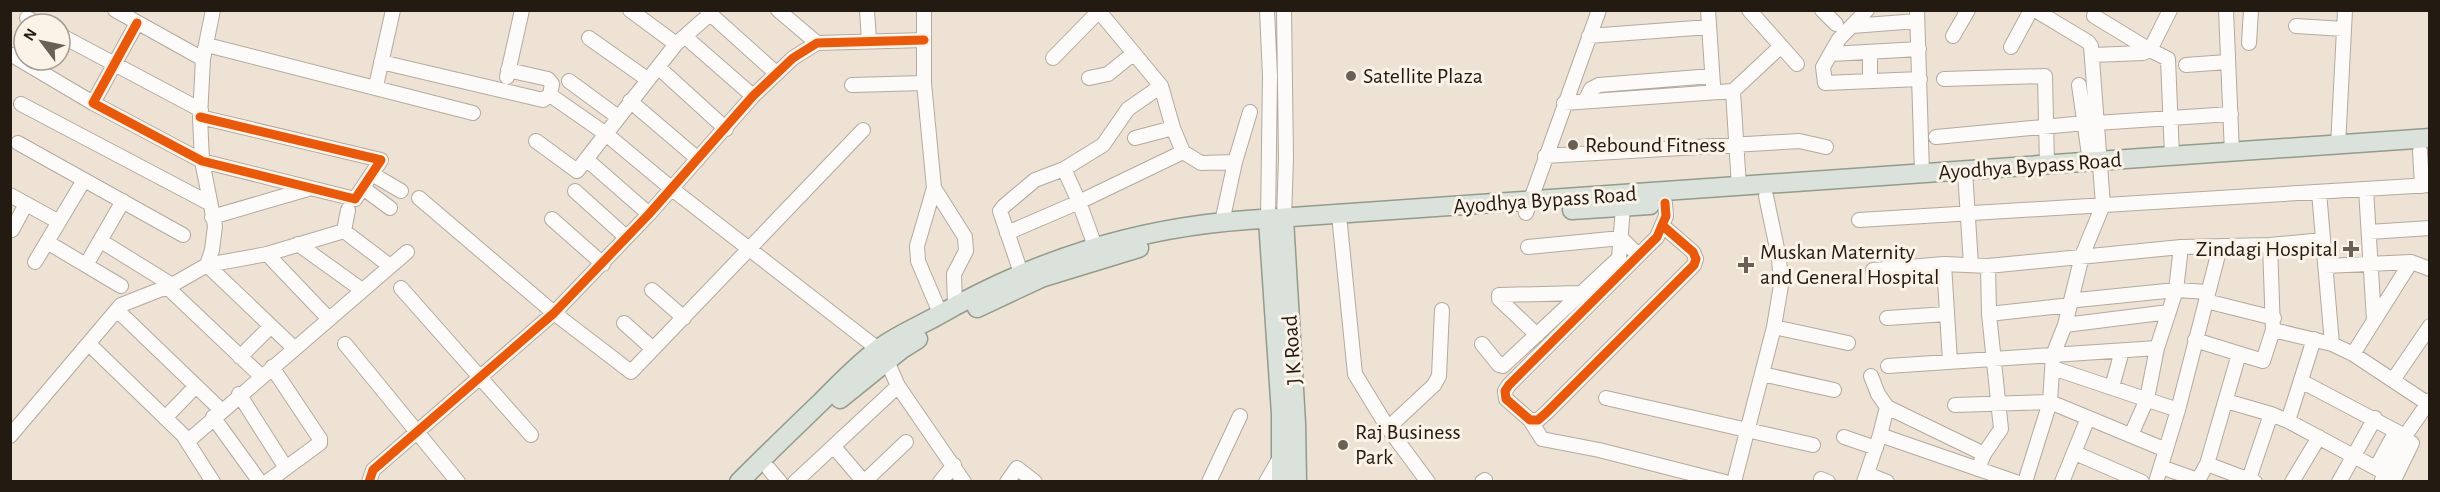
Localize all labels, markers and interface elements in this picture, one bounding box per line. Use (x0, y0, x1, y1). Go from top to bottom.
north arrow (12, 12, 72, 72)
text: N (20, 26, 40, 44)
place label: Satellite Plaza (1363, 65, 1483, 87)
marker: Satellite Plaza (1344, 69, 1358, 83)
place label: Rebound Fitness (1585, 134, 1726, 156)
marker: Rebound Fitness (1566, 138, 1580, 152)
street label: Ayodhya Bypass Road (1938, 149, 2122, 183)
street label: Ayodhya Bypass Road (1453, 183, 1637, 217)
place label: Zindagi Hospital (2196, 238, 2338, 260)
marker: Zindagi Hospital (2342, 240, 2360, 258)
place label: Muskan Maternity and General Hospital (1760, 241, 1940, 288)
marker: Muskan Maternity and General Hospital (1737, 256, 1755, 274)
street label: J K Road (1279, 314, 1305, 386)
place label: Raj Business Park (1355, 421, 1461, 468)
marker: Raj Business Park (1336, 438, 1350, 452)

